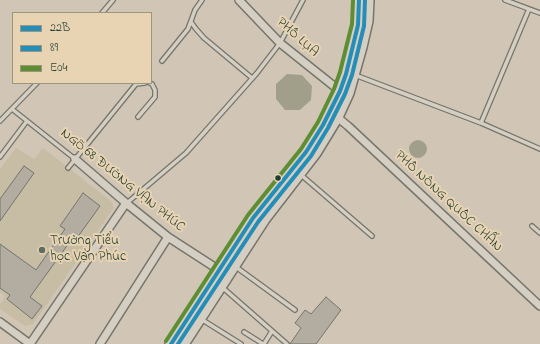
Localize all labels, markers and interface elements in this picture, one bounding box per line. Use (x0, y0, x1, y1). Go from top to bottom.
legend (12, 12, 152, 84)
street label: PHỐ LỤA (273, 15, 321, 61)
text: 22B (50, 19, 70, 37)
text: 89 (50, 39, 58, 57)
text: E04 (50, 59, 67, 77)
street label: NGÕ 68 ĐƯỜNG VẠN PHÚC (57, 126, 187, 236)
street label: PHỐ NÔNG QUỐC CHẤN (391, 148, 505, 256)
unlabelled marker (273, 173, 283, 183)
place label: Trường Tiểu học Vạn Phúc (50, 234, 126, 266)
marker: Trường Tiểu học Vạn Phúc (37, 245, 47, 255)

